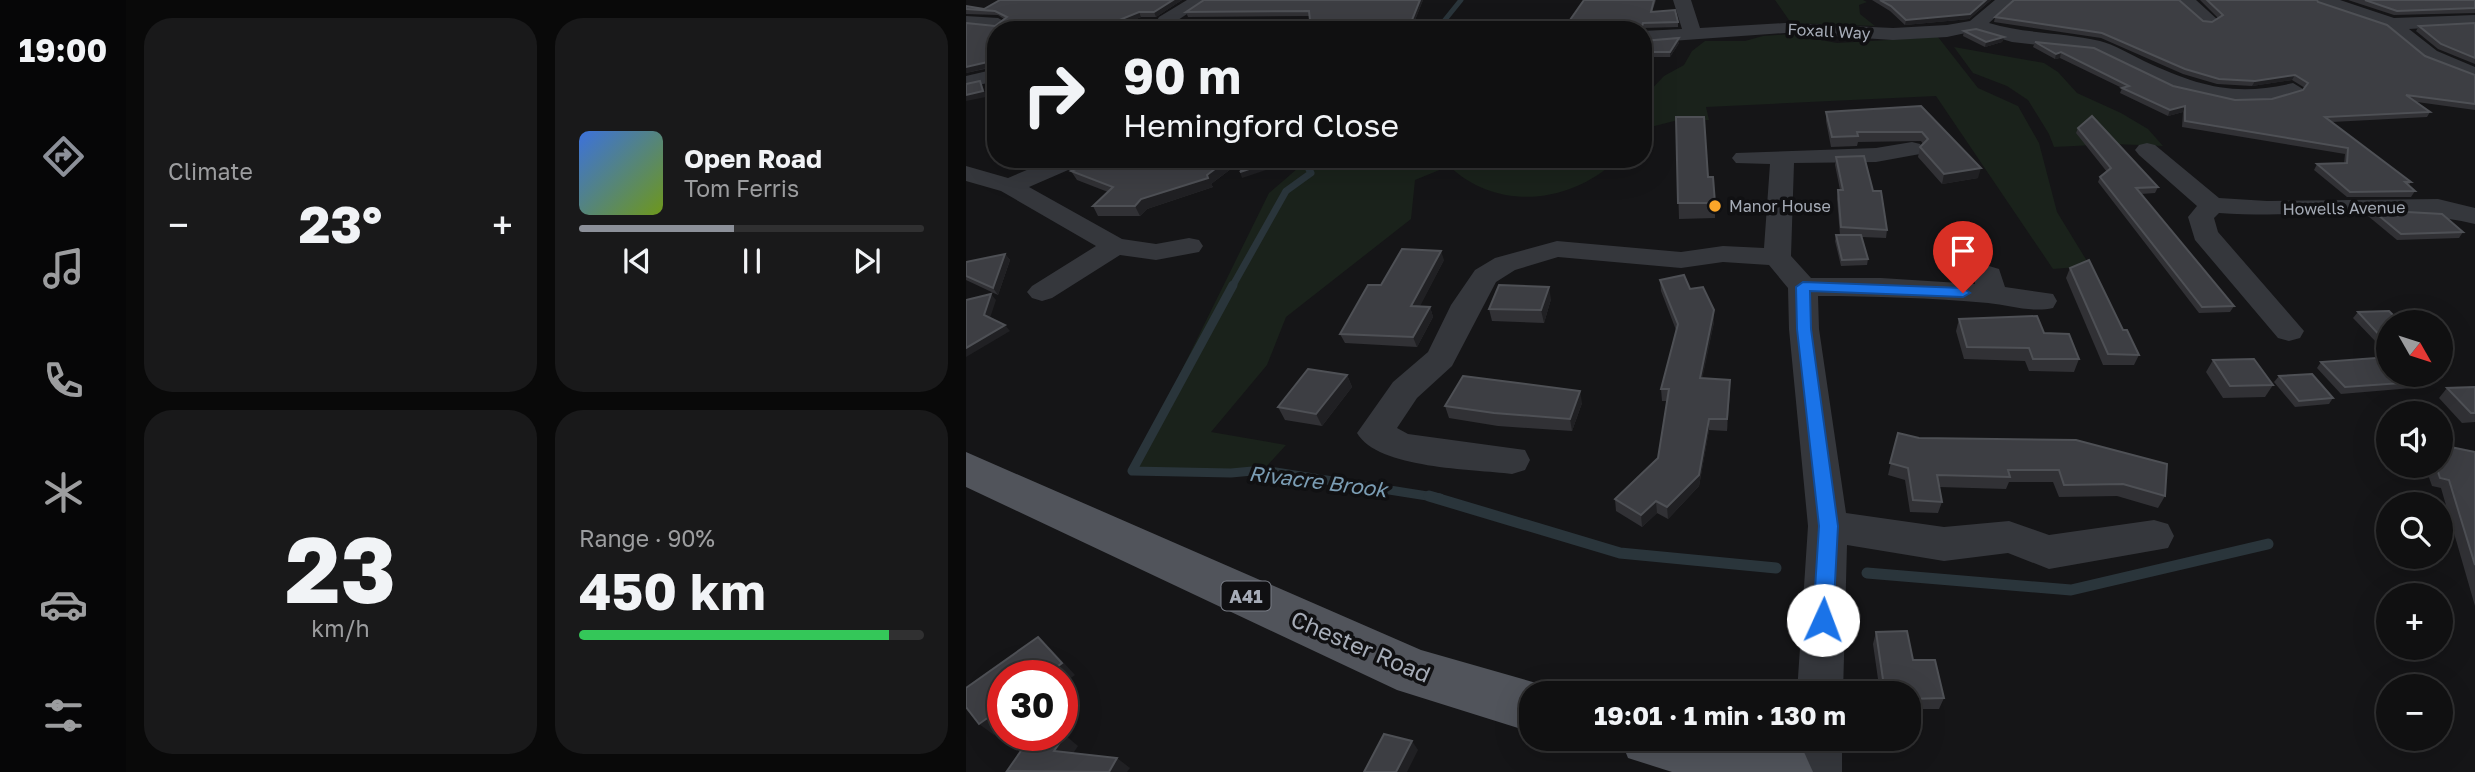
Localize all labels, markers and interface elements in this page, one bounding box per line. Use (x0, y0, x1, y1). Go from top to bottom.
street label: Foxall Way (1787, 19, 1871, 43)
text: 19:00 (19, 31, 107, 69)
text: 90 m (1123, 46, 1241, 105)
icon: right (1008, 49, 1099, 140)
text: Hemingford Close (1123, 106, 1399, 144)
icon: directions (39, 132, 88, 181)
text: Open Road (684, 143, 822, 174)
text: Climate (168, 157, 253, 185)
text: Tom Ferris (684, 174, 799, 202)
text: 23° (299, 192, 382, 254)
place label: Manor House (1729, 196, 1831, 216)
street label: Howells Avenue (2282, 197, 2406, 219)
marker: Manor House (1707, 198, 1723, 214)
text: − (168, 202, 189, 247)
text: + (492, 202, 513, 247)
pin (1933, 221, 1993, 293)
icon: arrive (1944, 232, 1982, 270)
icon: previous (618, 242, 656, 280)
icon: pause (733, 242, 771, 280)
icon: next (848, 242, 886, 280)
icon: music (39, 244, 88, 293)
north arrow (2376, 310, 2454, 387)
map controls (2376, 310, 2453, 751)
icon: phone (39, 356, 88, 405)
button: sound (2376, 401, 2453, 478)
water label: Rivacre Brook (1247, 460, 1391, 503)
icon: climate (39, 468, 88, 517)
button: search (2376, 492, 2453, 569)
text: 23 (285, 514, 396, 623)
text: Range · 90% (579, 524, 715, 552)
text: 450 km (579, 559, 766, 621)
icon: car (39, 580, 88, 629)
road number: A41 (1222, 582, 1270, 610)
position arrow (1786, 583, 1860, 657)
button: + (2376, 583, 2453, 660)
street label: Chester Road (1287, 604, 1435, 688)
text: km/h (311, 614, 370, 642)
speed limit sign: 30 (987, 660, 1078, 751)
button: − (2376, 674, 2453, 751)
icon: filters (39, 691, 88, 740)
text: 19:01 · 1 min · 130 m (1594, 700, 1846, 731)

